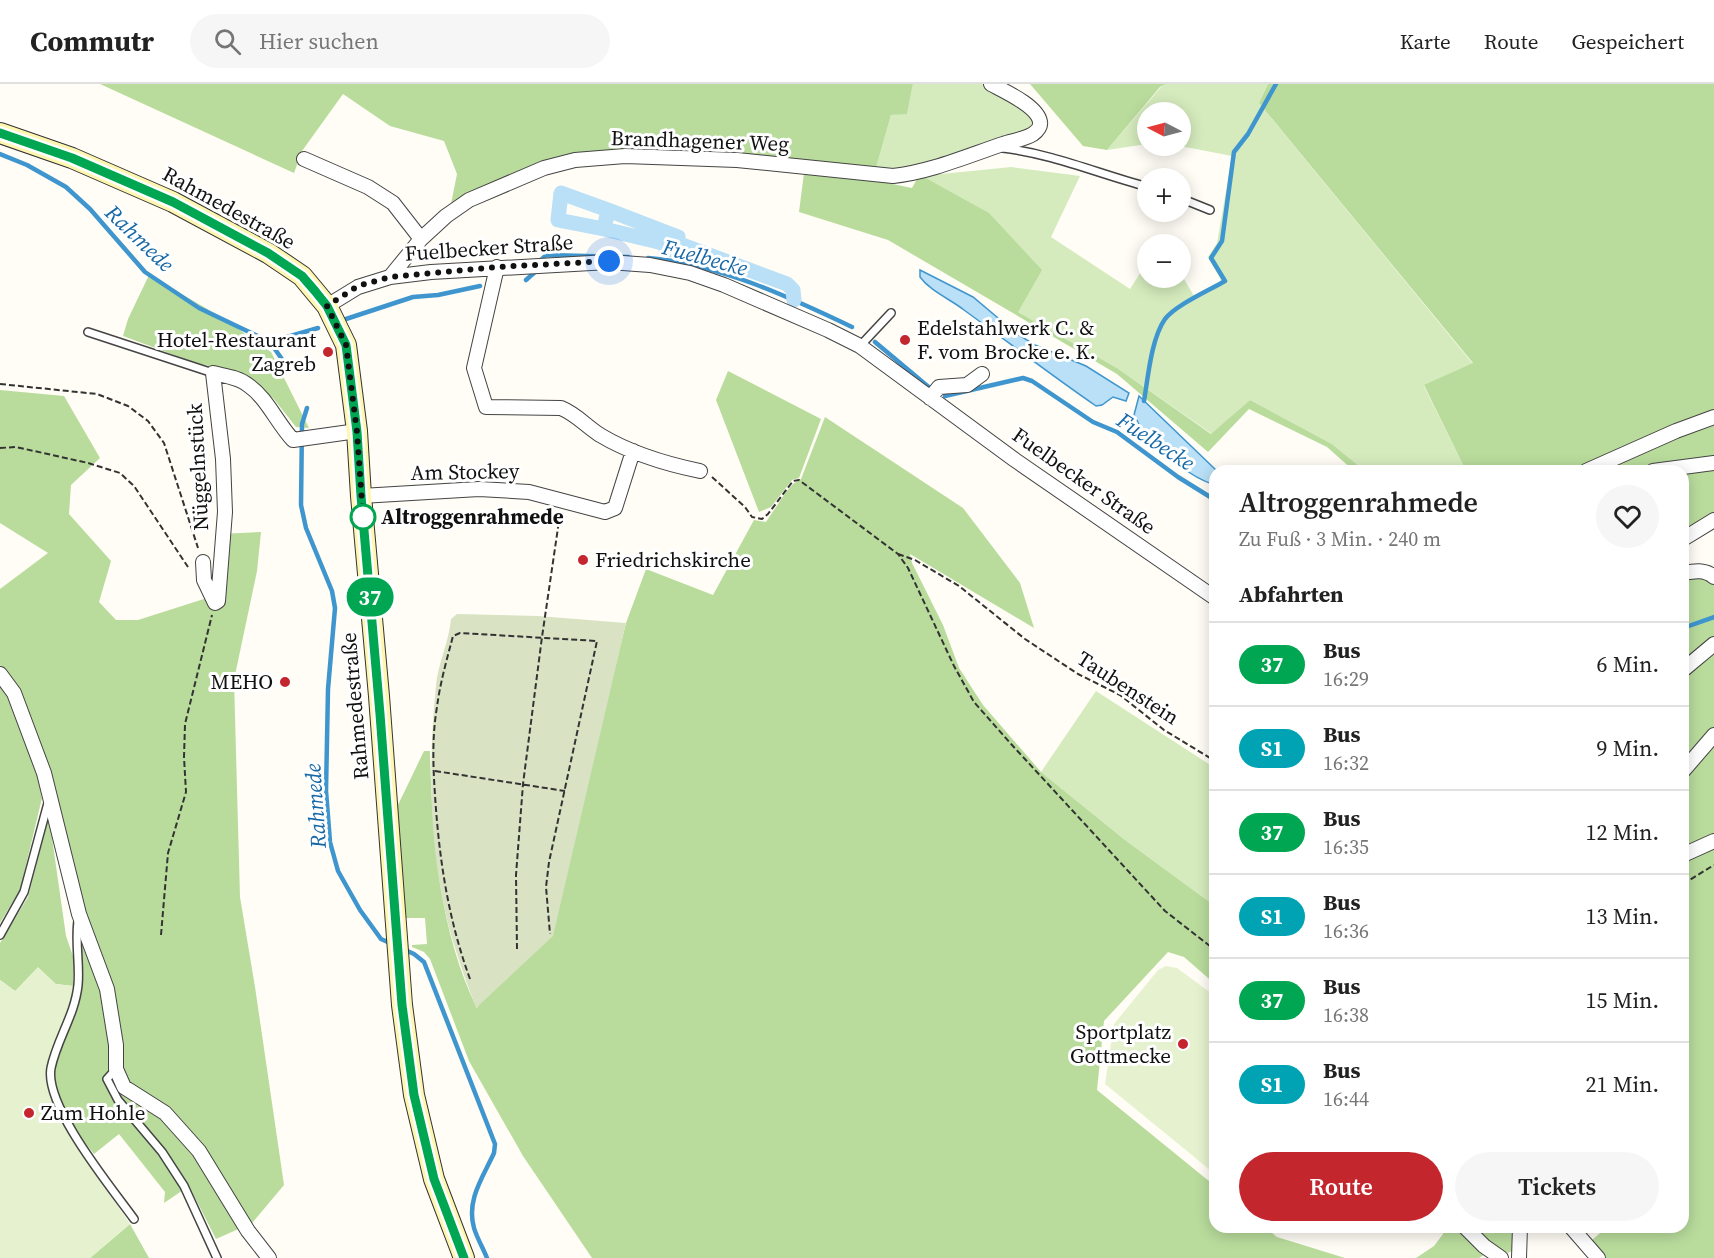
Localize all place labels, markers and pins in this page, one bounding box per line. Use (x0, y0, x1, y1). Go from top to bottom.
place label: Edelstahlwerk C. & F. vom Brocke e. K. (917, 313, 1096, 366)
place label: Hotel-Restaurant Zagreb (157, 325, 316, 378)
marker: Edelstahlwerk C. & F. vom Brocke e. K. (898, 333, 912, 347)
marker: Hotel-Restaurant Zagreb (321, 345, 335, 359)
place label: Altroggenrahmede (381, 502, 564, 531)
marker: Altroggenrahmede (350, 504, 376, 530)
place label: Friedrichskirche (595, 545, 751, 574)
marker: Friedrichskirche (576, 553, 590, 567)
place label: MEHO (211, 667, 273, 696)
marker: MEHO (278, 675, 292, 689)
place label: Sportplatz Gottmecke (1070, 1017, 1171, 1070)
marker: Sportplatz Gottmecke (1176, 1037, 1190, 1051)
place label: Zum Hohle (41, 1098, 145, 1127)
marker: Zum Hohle (22, 1106, 36, 1120)

